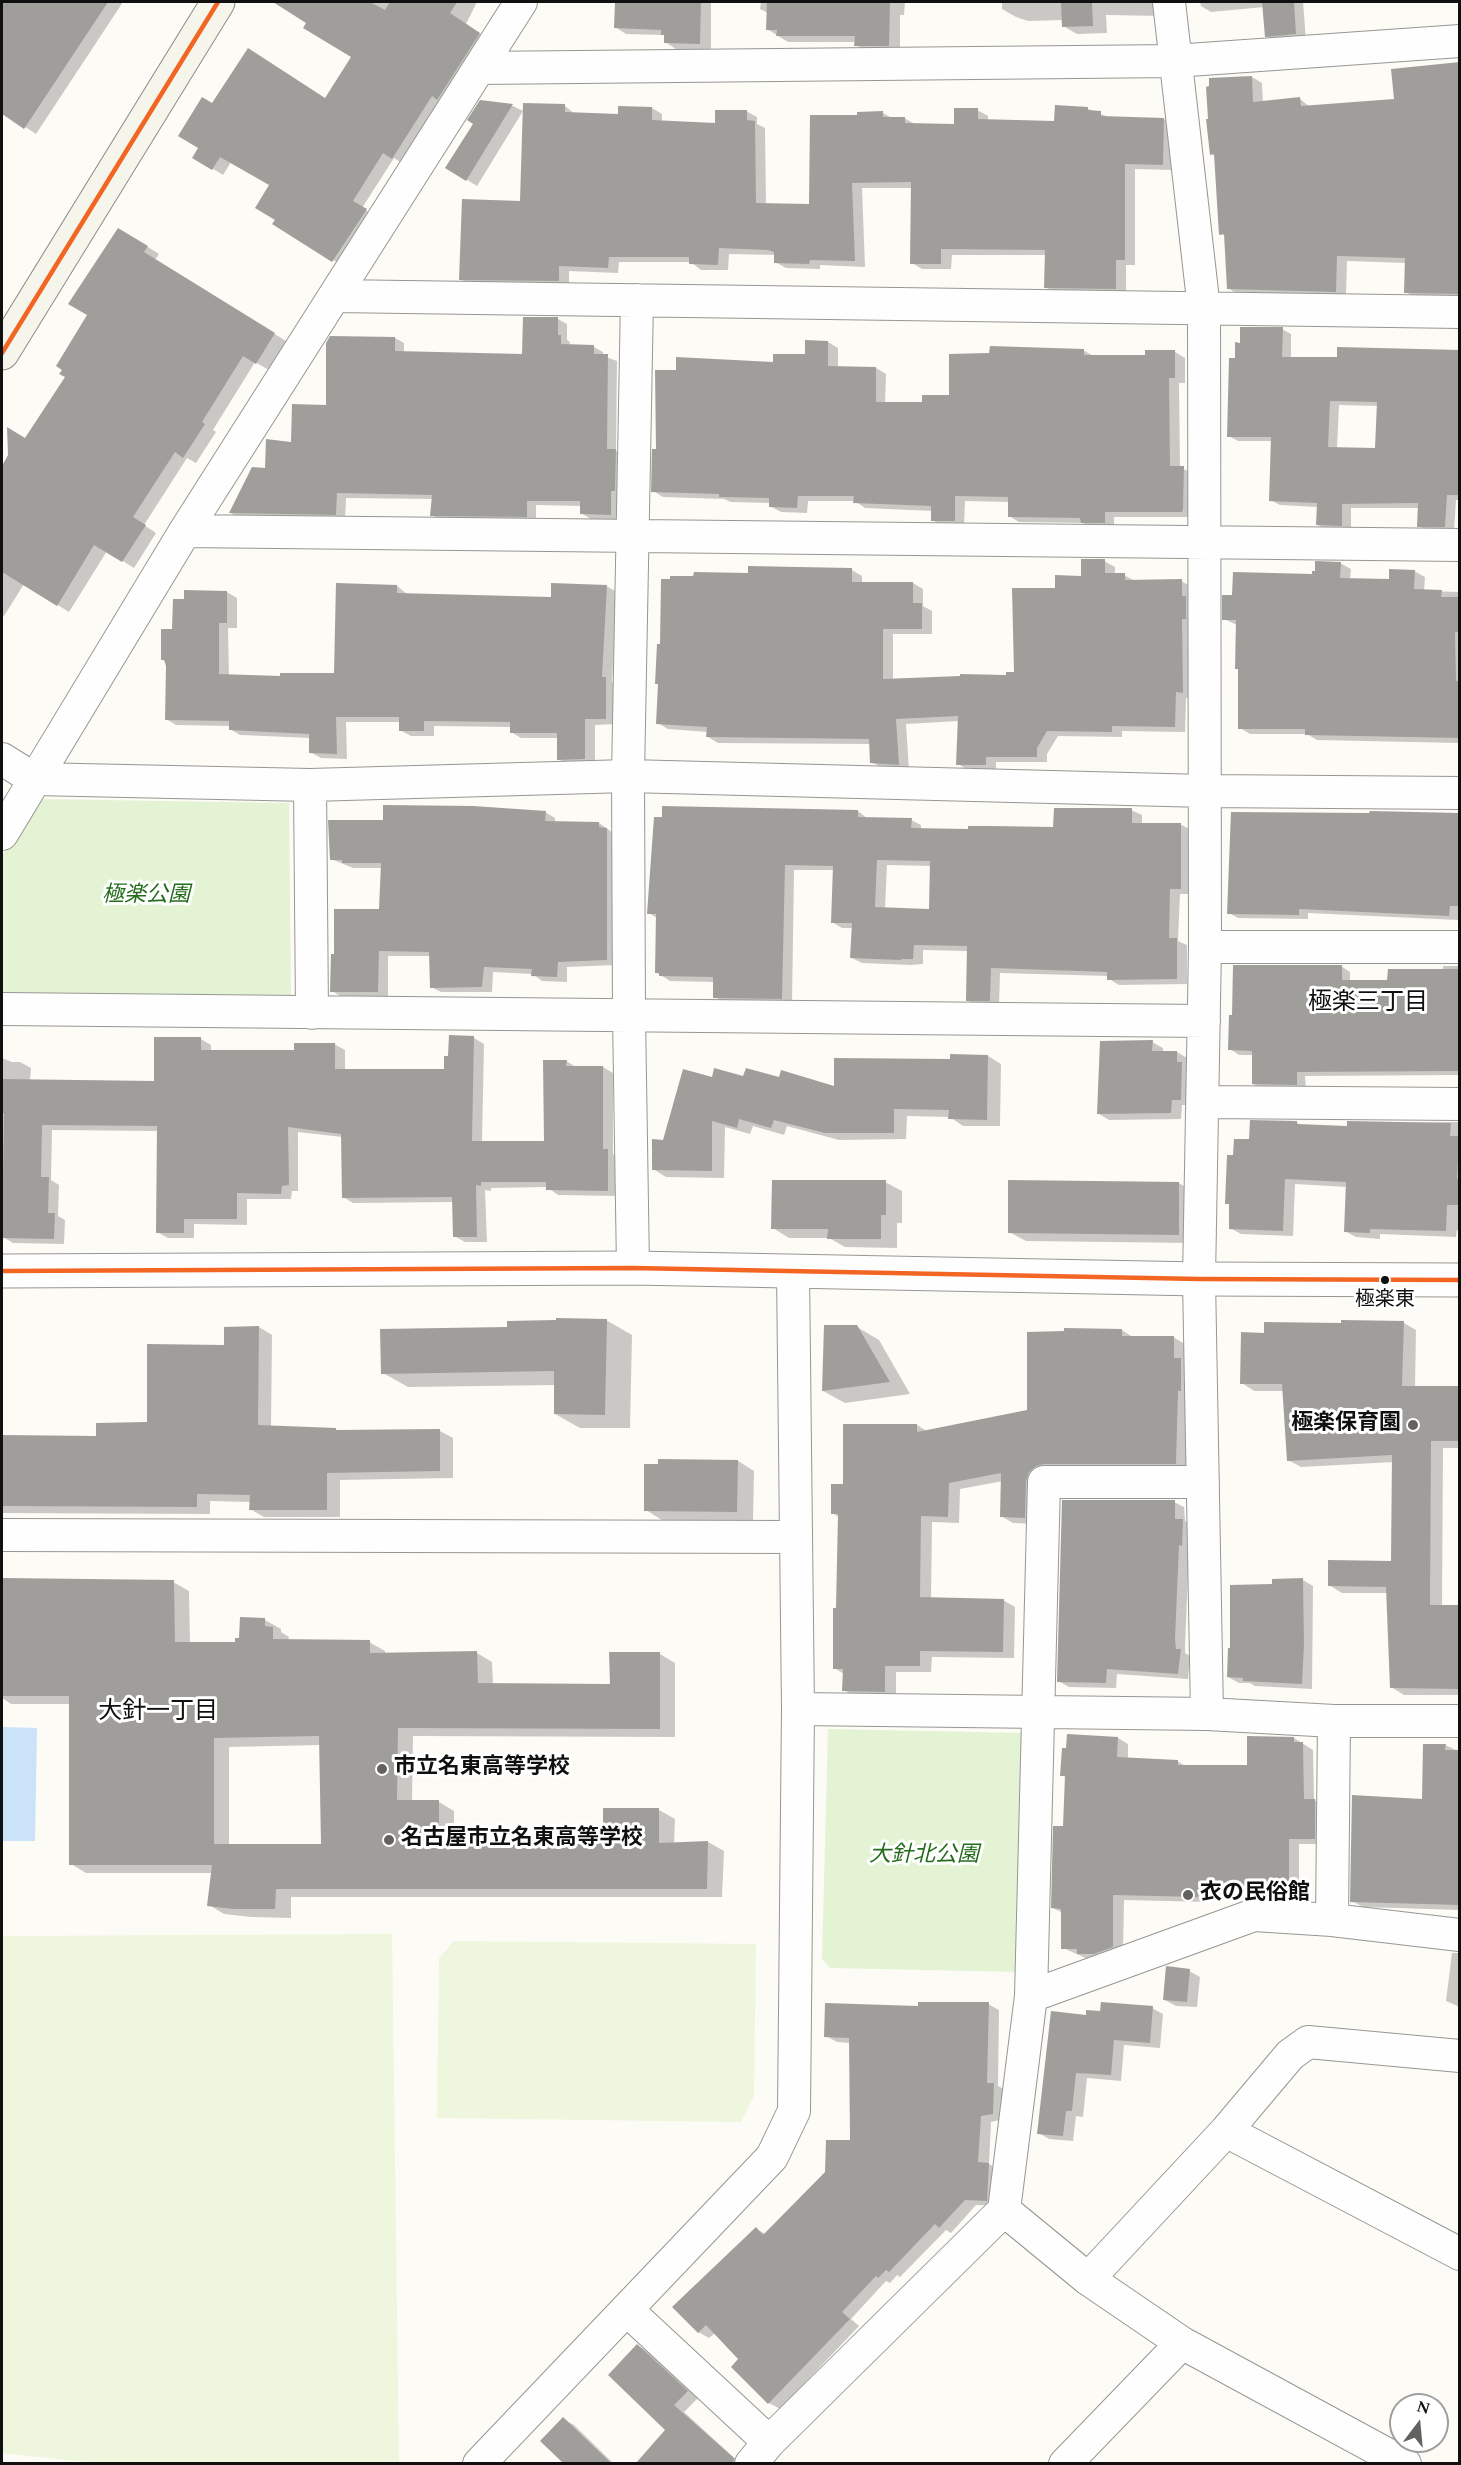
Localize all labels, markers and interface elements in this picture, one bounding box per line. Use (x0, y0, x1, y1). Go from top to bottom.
park label: 極楽公園 (102, 884, 190, 910)
district label: 極楽三丁目 (1308, 990, 1428, 1018)
marker: 極楽東 (1379, 1274, 1391, 1286)
place label: 極楽東 (1355, 1289, 1415, 1313)
place label: 極楽保育園 (1291, 1412, 1401, 1438)
marker: 極楽保育園 (1406, 1418, 1420, 1432)
district label: 大針一丁目 (98, 1699, 218, 1727)
place label: 市立名東高等学校 (394, 1756, 570, 1782)
marker: 市立名東高等学校 (375, 1762, 389, 1776)
place label: 名古屋市立名東高等学校 (401, 1827, 643, 1853)
marker: 名古屋市立名東高等学校 (382, 1833, 396, 1847)
park label: 大針北公園 (869, 1844, 979, 1870)
place label: 衣の民俗館 (1200, 1882, 1310, 1908)
marker: 衣の民俗館 (1181, 1888, 1195, 1902)
north arrow (1389, 2393, 1449, 2453)
text: N (1414, 2394, 1433, 2421)

